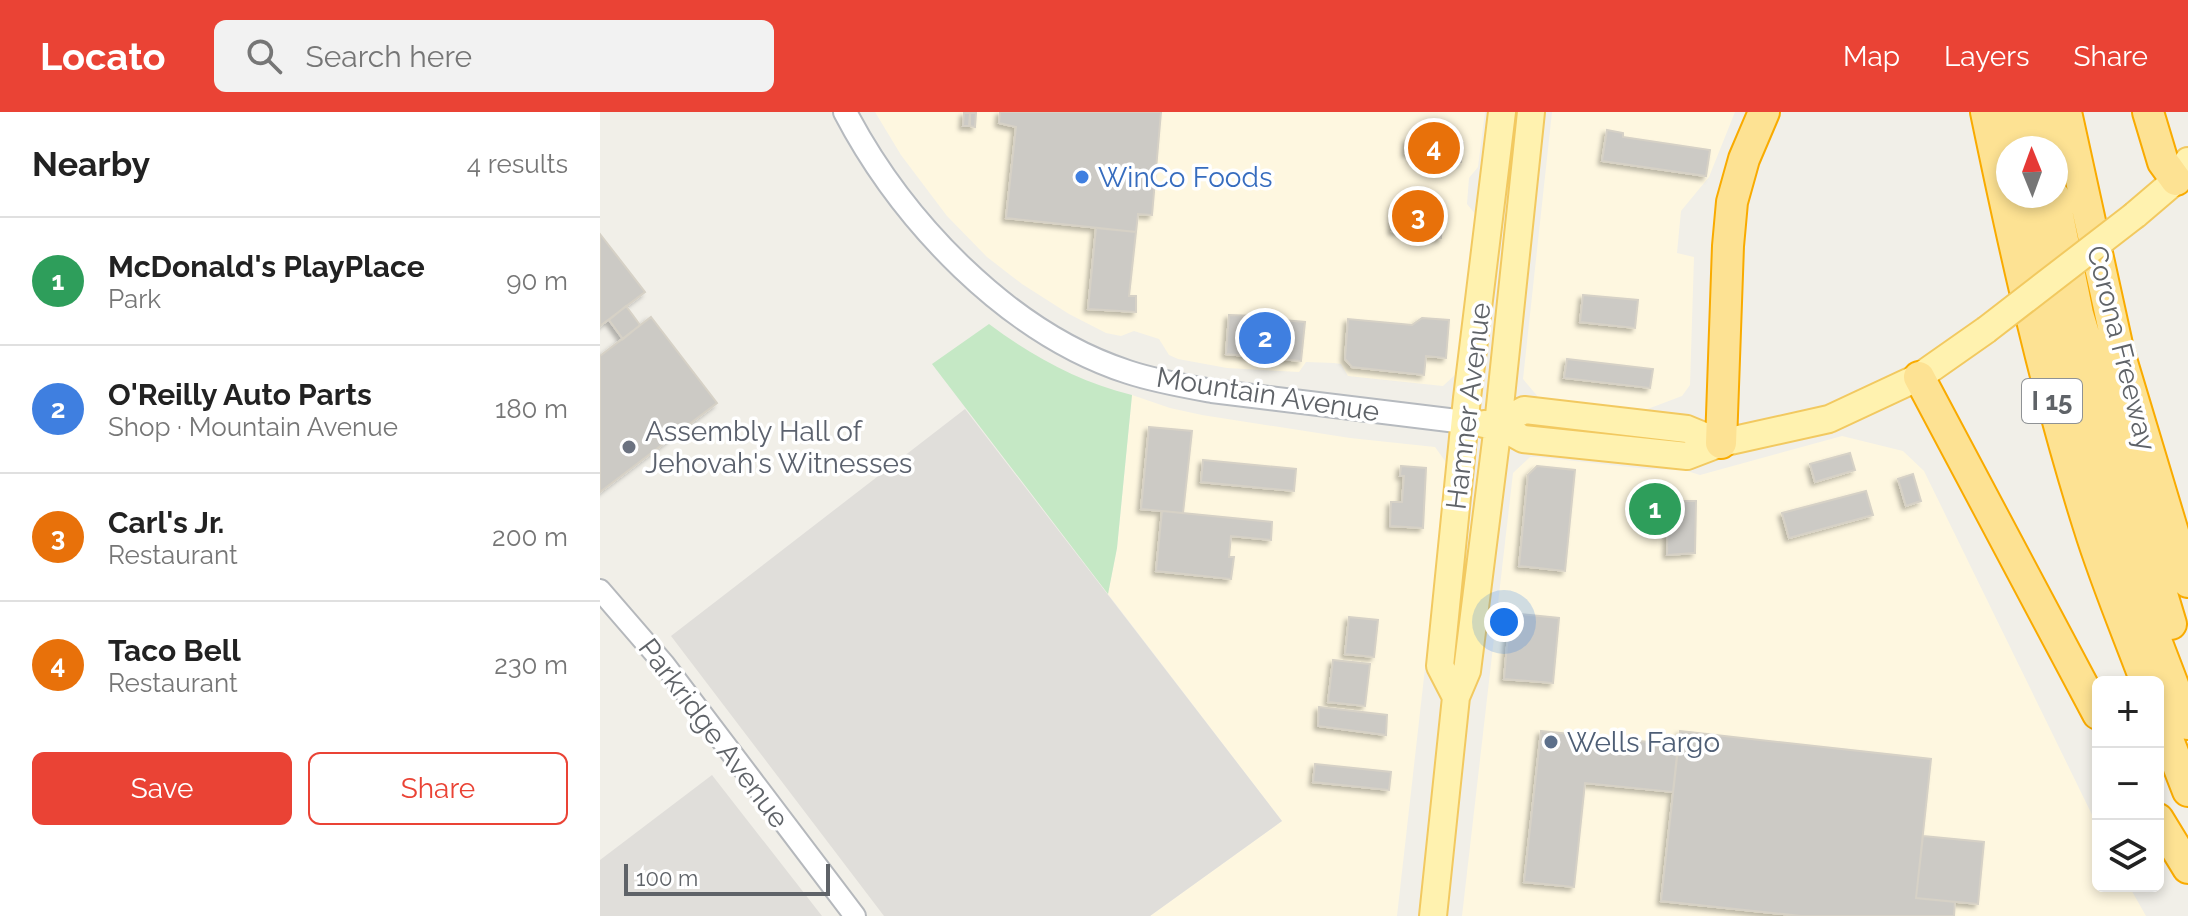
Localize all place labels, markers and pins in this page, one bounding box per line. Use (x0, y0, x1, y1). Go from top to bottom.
pin: 4 (1408, 118, 1460, 178)
place label: WinCo Foods (1098, 161, 1272, 194)
marker: WinCo Foods (1073, 168, 1091, 186)
pin: 3 (1392, 186, 1444, 246)
pin: 2 (1239, 308, 1291, 368)
place label: Assembly Hall of Jehovah's Witnesses (645, 415, 912, 480)
marker: Assembly Hall of Jehovah's Witnesses (620, 438, 638, 456)
pin: 1 (1629, 479, 1681, 539)
place label: Wells Fargo (1567, 726, 1720, 759)
marker: Wells Fargo (1542, 733, 1560, 751)

